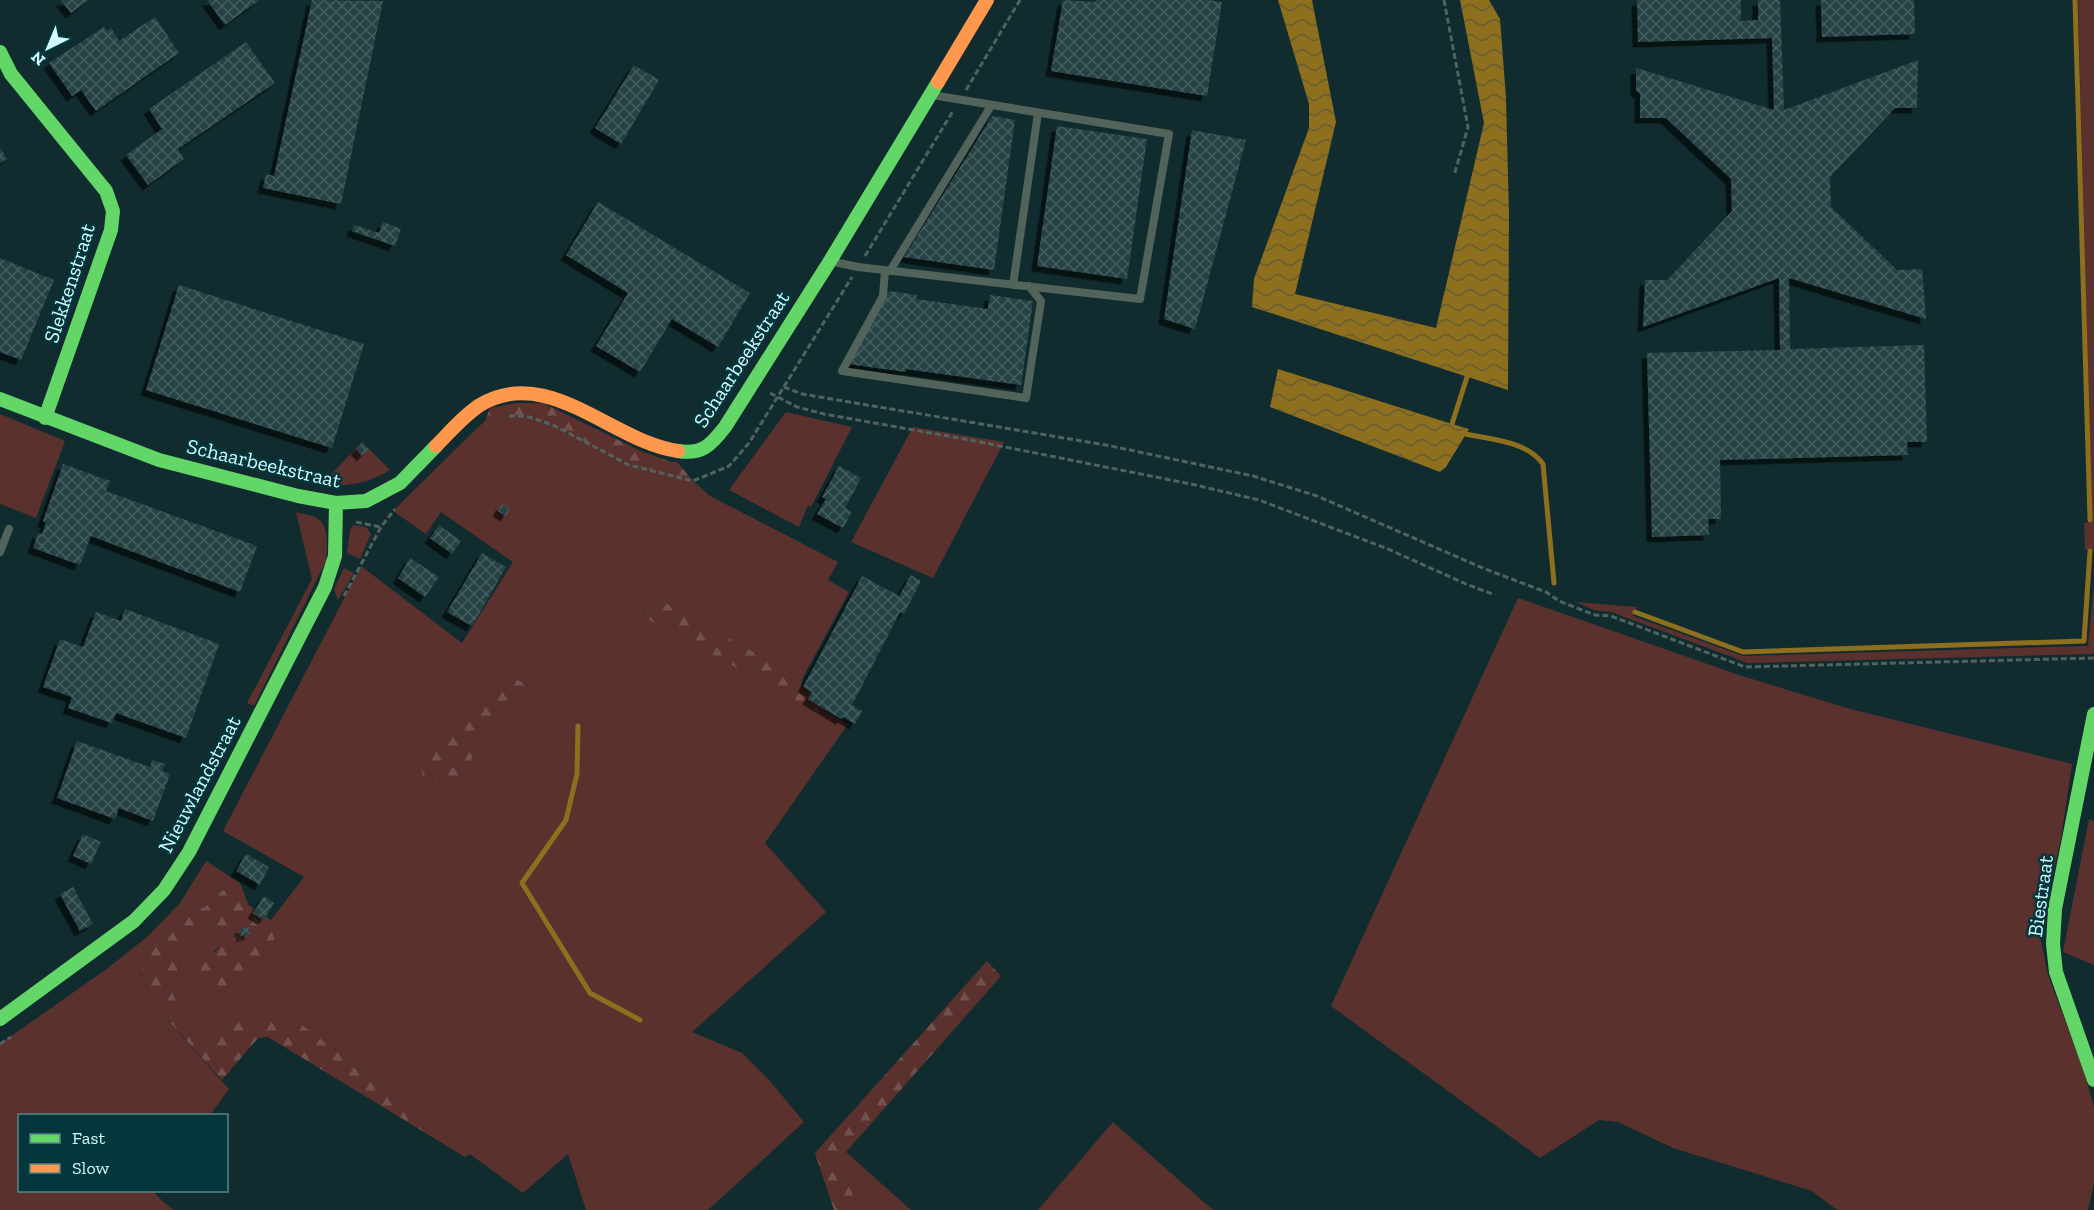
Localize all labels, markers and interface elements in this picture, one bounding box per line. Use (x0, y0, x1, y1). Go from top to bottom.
north arrow (18, 18, 78, 78)
text: N (27, 48, 49, 70)
street label: Slekkenstraat (38, 220, 100, 346)
street label: Schaarbeekstraat (688, 286, 794, 432)
street label: Schaarbeekstraat (184, 433, 344, 493)
street label: Nieuwlandstraat (152, 711, 246, 857)
street label: Biestraat (2022, 853, 2058, 939)
legend (18, 1114, 228, 1192)
text: Fast (72, 1127, 105, 1149)
text: Slow (72, 1157, 109, 1179)

